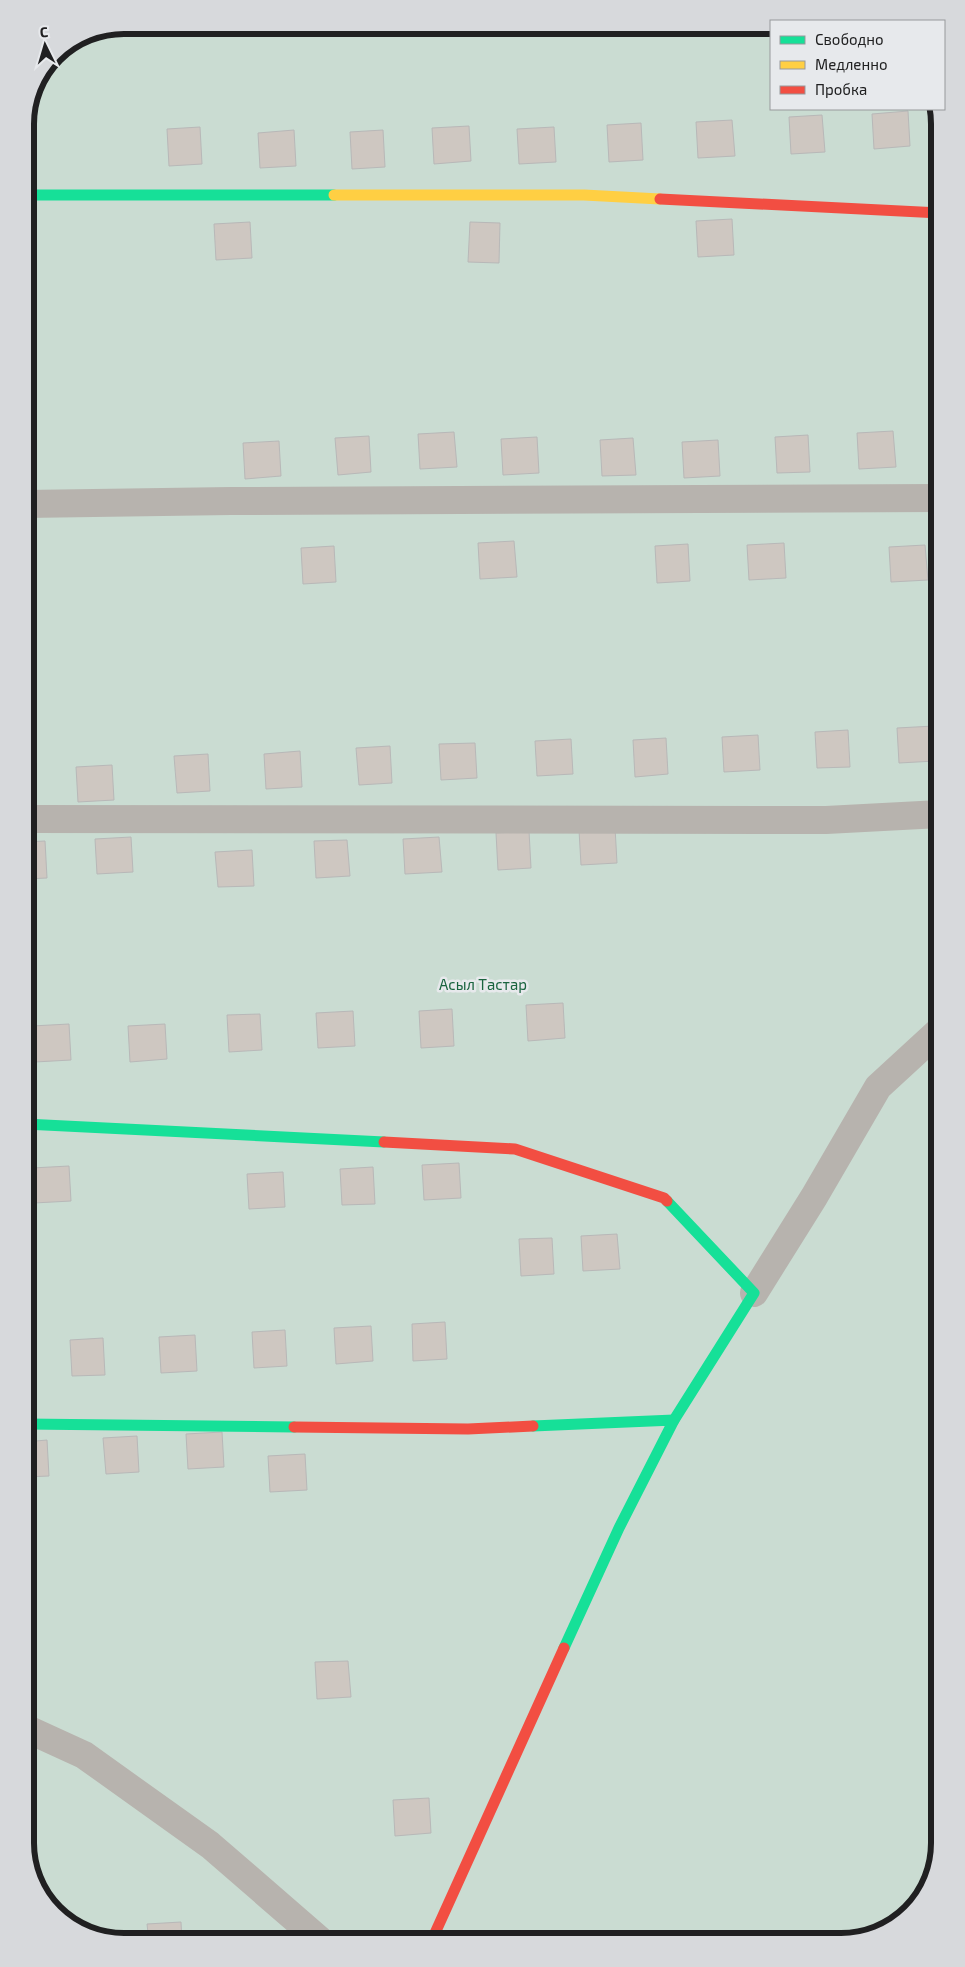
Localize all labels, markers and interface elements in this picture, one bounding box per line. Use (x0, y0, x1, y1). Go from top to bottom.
north arrow (20, 20, 70, 70)
legend (770, 20, 945, 110)
text: С (39, 23, 49, 40)
text: Свободно (815, 30, 884, 48)
text: Медленно (815, 55, 888, 73)
text: Пробка (815, 80, 867, 98)
park label: Асыл Тастар (439, 975, 527, 993)

